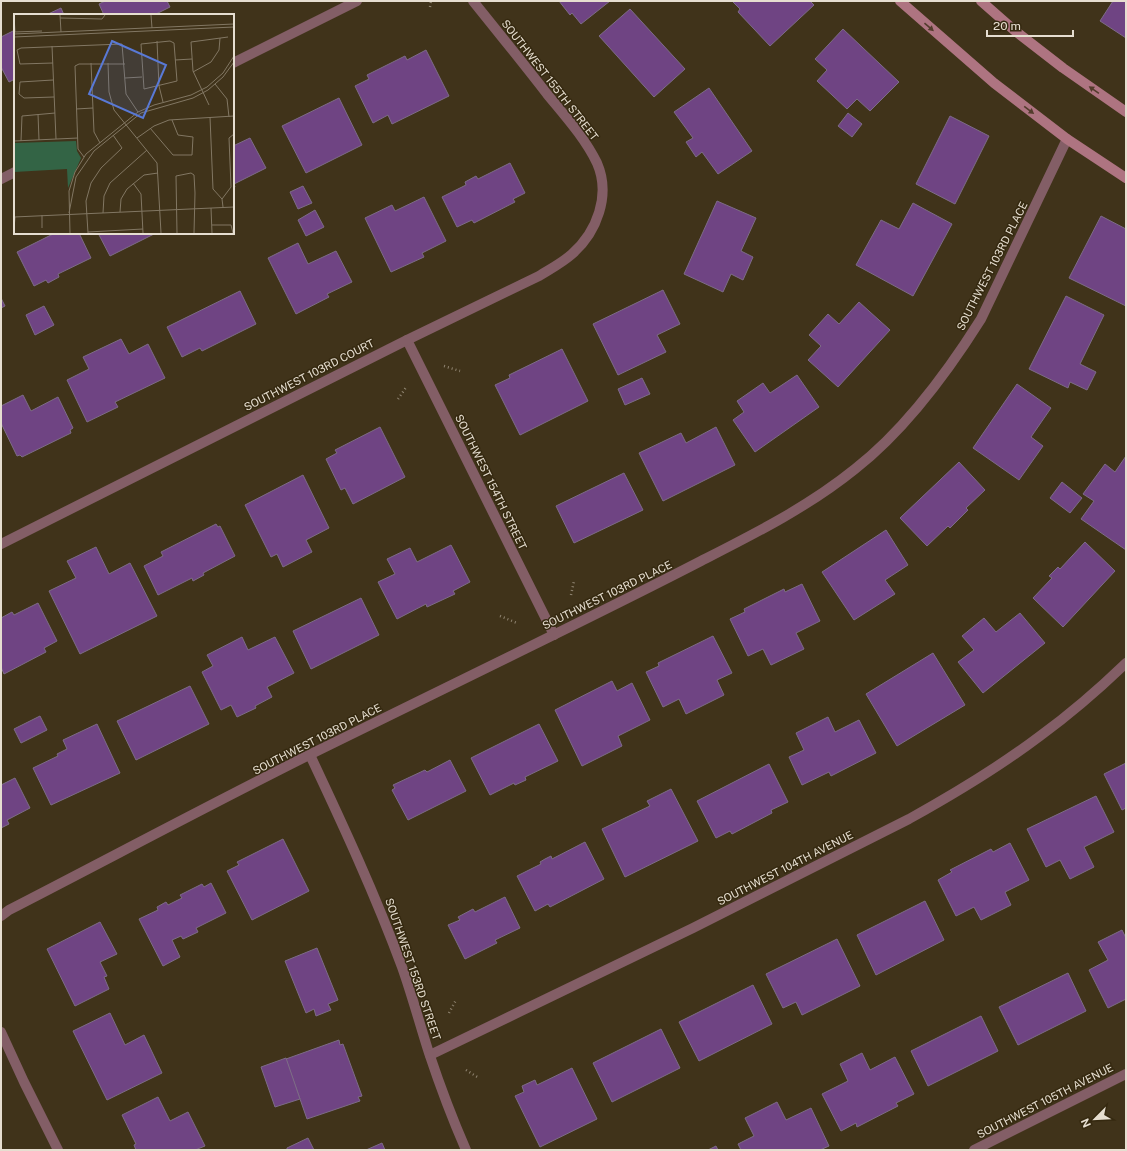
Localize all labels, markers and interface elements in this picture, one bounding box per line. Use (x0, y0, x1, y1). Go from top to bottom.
scale bar (987, 12, 1073, 38)
inset map (14, 14, 234, 234)
street label: SOUTHWEST 155TH STREET (499, 17, 601, 143)
text: 20 m (993, 19, 1021, 33)
one-way arrow (924, 23, 934, 32)
one-way arrow (1088, 86, 1099, 94)
one-way arrow (1024, 106, 1035, 114)
street label: SOUTHWEST 103RD PLACE (954, 200, 1030, 332)
street label: SOUTHWEST 103RD COURT (242, 337, 376, 413)
street label: SOUTHWEST 154TH STREET (453, 412, 529, 552)
street label: SOUTHWEST 103RD PLACE (540, 558, 674, 632)
street label: SOUTHWEST 103RD PLACE (251, 701, 383, 777)
street label: SOUTHWEST 104TH AVENUE (715, 828, 855, 908)
street label: SOUTHWEST 153RD STREET (383, 896, 443, 1042)
street label: SOUTHWEST 105TH AVENUE (975, 1061, 1115, 1141)
north arrow (1075, 1099, 1115, 1139)

